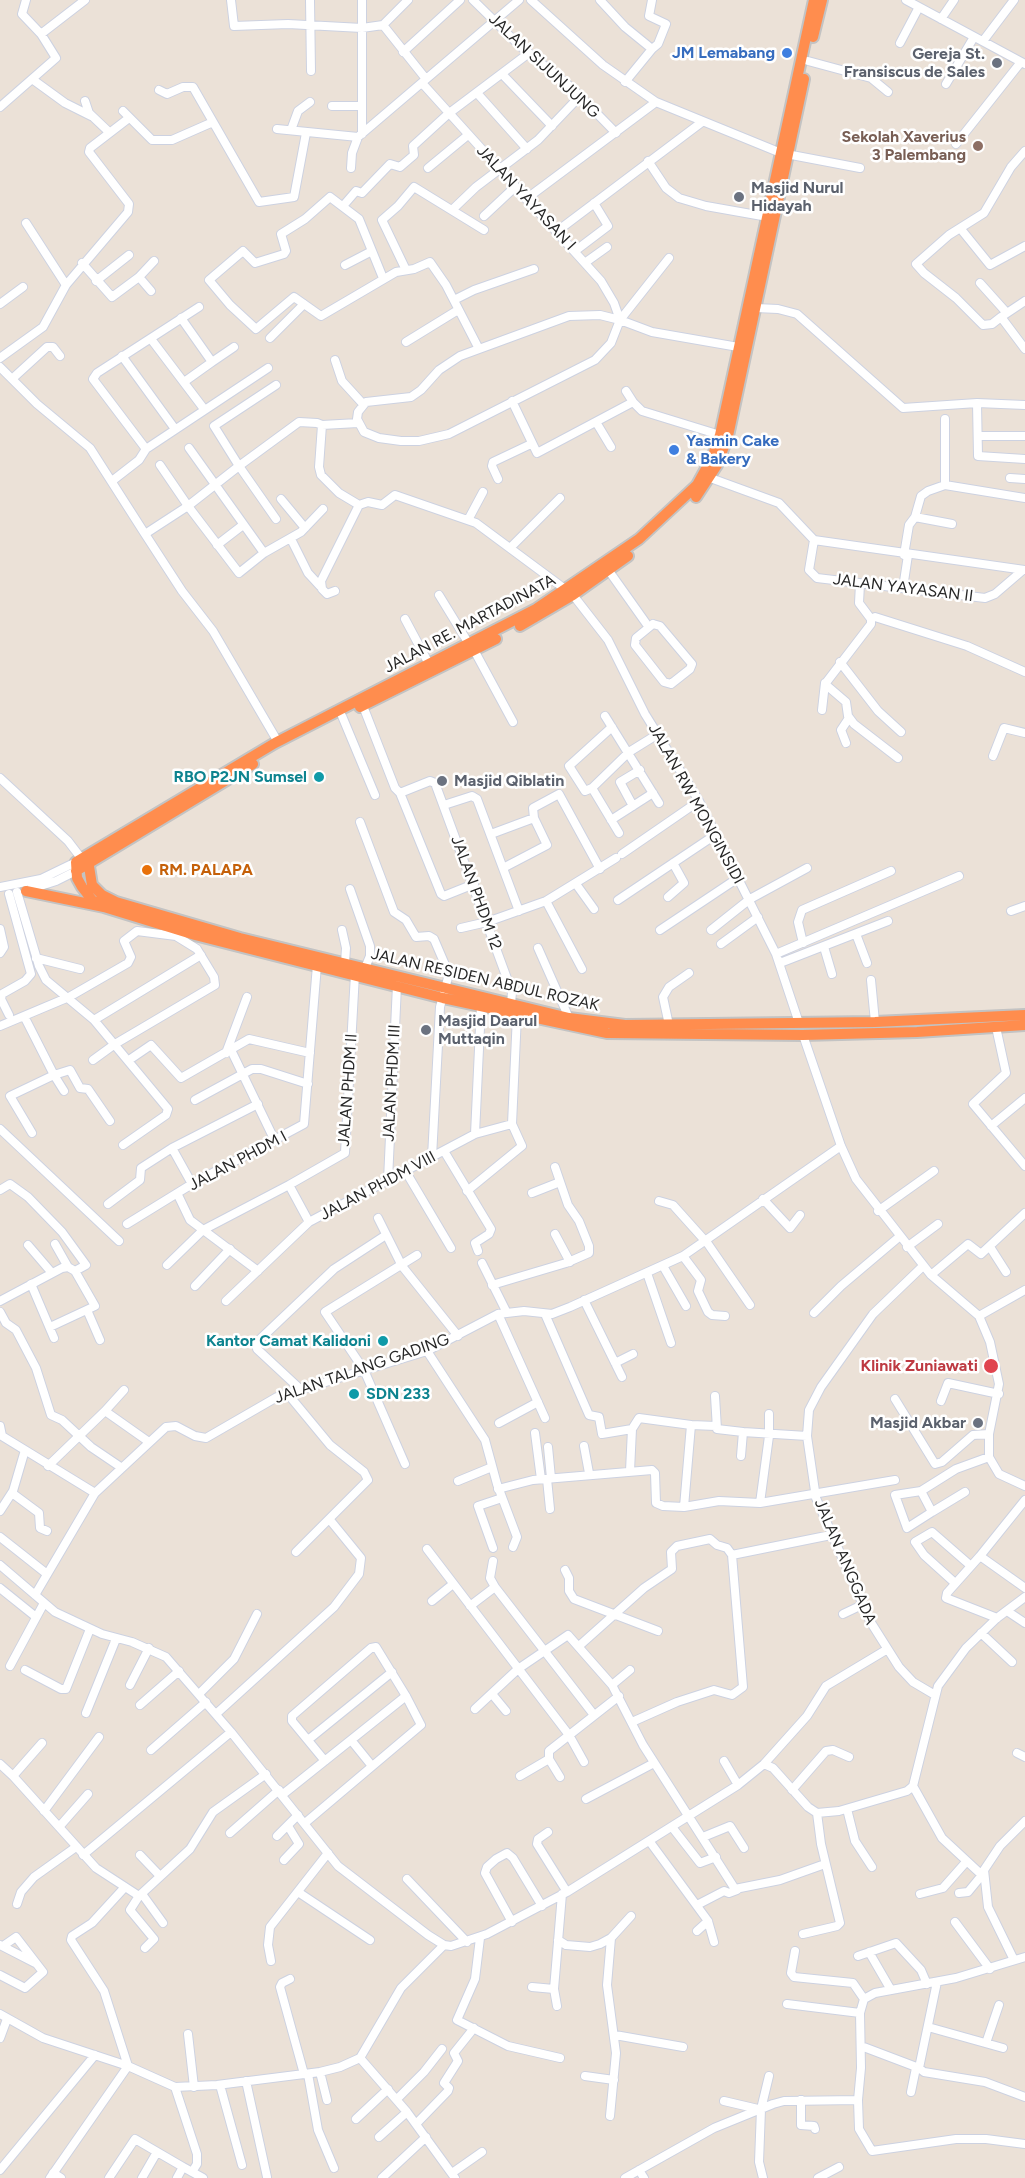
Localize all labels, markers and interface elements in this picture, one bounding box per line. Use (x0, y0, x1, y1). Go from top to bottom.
street label: JALAN SIJUNJUNG (485, 10, 603, 122)
place label: JM Lemabang (672, 43, 775, 63)
place label: Gereja St. Fransiscus de Sales (844, 44, 985, 82)
marker: JM Lemabang (780, 46, 794, 60)
marker: Gereja St. Fransiscus de Sales (990, 56, 1004, 70)
place label: Sekolah Xaverius 3 Palembang (842, 127, 966, 165)
marker: Sekolah Xaverius 3 Palembang (971, 139, 985, 153)
street label: JALAN YAYASAN I (472, 141, 580, 255)
place label: Masjid Nurul Hidayah (751, 178, 843, 216)
marker: Masjid Nurul Hidayah (732, 190, 746, 204)
place label: Yasmin Cake & Bakery (686, 431, 779, 469)
marker: Yasmin Cake & Bakery (667, 443, 681, 457)
street label: JALAN YAYASAN II (832, 570, 974, 606)
street label: JALAN RE. MARTADINATA (381, 571, 559, 677)
street label: JALAN RW MONGINSIDI (644, 720, 748, 888)
place label: RBO P2JN Sumsel (174, 767, 307, 787)
marker: RBO P2JN Sumsel (312, 770, 326, 784)
place label: Masjid Qiblatin (454, 771, 564, 791)
marker: Masjid Qiblatin (435, 774, 449, 788)
street label: JALAN PHDM 12 (446, 833, 506, 953)
place label: RM. PALAPA (159, 860, 253, 880)
marker: RM. PALAPA (140, 863, 154, 877)
street label: JALAN RESIDEN ABDUL ROZAK (369, 944, 601, 1016)
place label: Masjid Daarul Muttaqin (438, 1011, 537, 1049)
marker: Masjid Daarul Muttaqin (419, 1023, 433, 1037)
street label: JALAN PHDM III (379, 1024, 405, 1142)
street label: JALAN PHDM II (334, 1033, 362, 1147)
street label: JALAN PHDM I (186, 1127, 290, 1195)
street label: JALAN PHDM VIII (317, 1147, 439, 1225)
street label: JALAN TALANG GADING (272, 1330, 452, 1408)
place label: Kantor Camat Kalidoni (206, 1331, 371, 1351)
marker: Kantor Camat Kalidoni (376, 1334, 390, 1348)
place label: Klinik Zuniawati (860, 1356, 978, 1376)
marker: Klinik Zuniawati (982, 1357, 1000, 1375)
place label: SDN 233 (366, 1384, 430, 1404)
marker: SDN 233 (347, 1387, 361, 1401)
place label: Masjid Akbar (870, 1413, 966, 1433)
marker: Masjid Akbar (971, 1416, 985, 1430)
street label: JALAN ANGGADA (810, 1496, 880, 1628)

